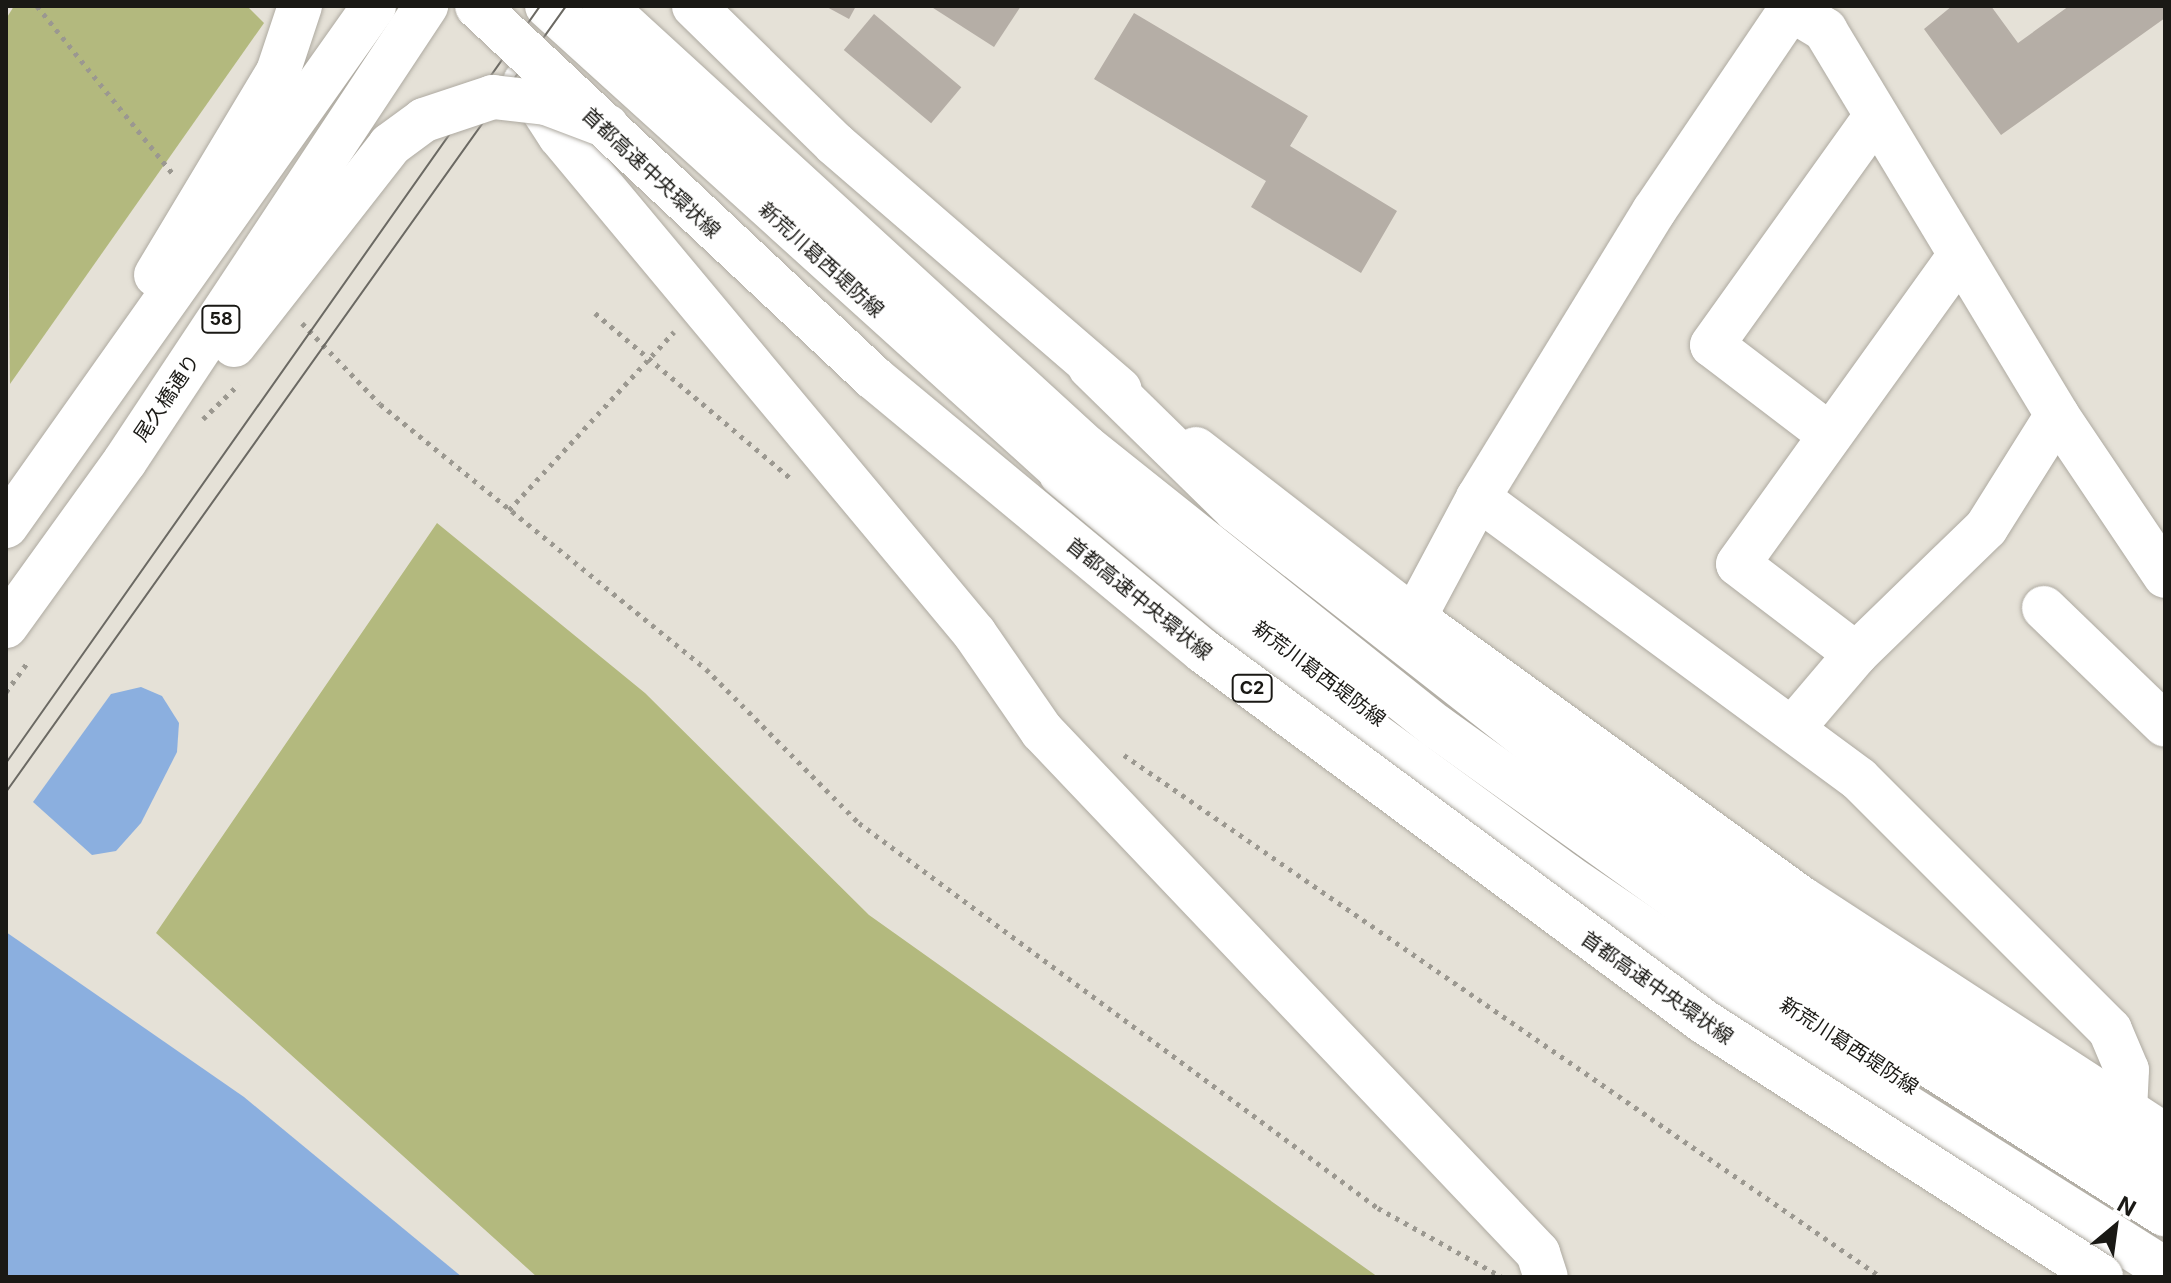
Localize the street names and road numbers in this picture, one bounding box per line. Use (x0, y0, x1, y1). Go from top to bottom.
street label: 首都高速中央環状線 (577, 103, 725, 243)
street label: 新荒川葛西堤防線 (754, 198, 888, 322)
road number: 58 (201, 305, 241, 333)
street label: 尾久橋通り (129, 350, 205, 446)
street label: 首都高速中央環状線 (1062, 533, 1216, 665)
street label: 新荒川葛西堤防線 (1248, 616, 1390, 732)
road number: C2 (1230, 674, 1274, 702)
street label: 首都高速中央環状線 (1576, 927, 1738, 1049)
street label: 新荒川葛西堤防線 (1775, 992, 1923, 1100)

